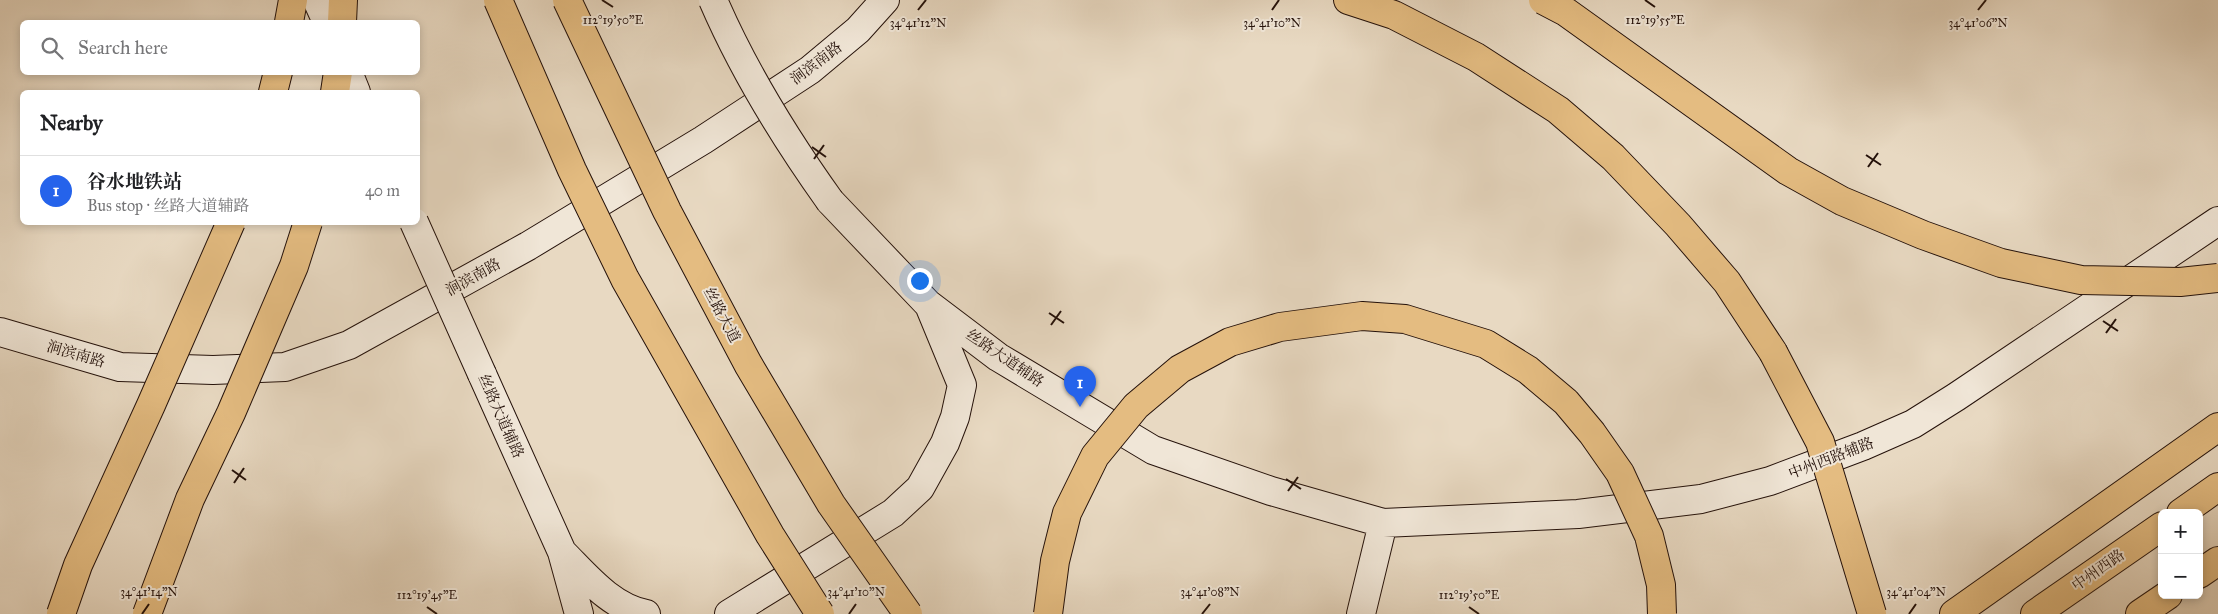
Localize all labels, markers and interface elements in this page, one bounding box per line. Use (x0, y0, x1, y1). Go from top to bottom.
text: 112°19'50"E (583, 13, 644, 27)
text: 112°19'55"E (1625, 13, 1685, 27)
text: 34°41'12"N (890, 16, 946, 30)
text: 34°41'10"N (1243, 16, 1301, 30)
text: 34°41'06"N (1948, 16, 2008, 30)
search box (20, 20, 420, 75)
icon: search (38, 34, 66, 62)
text: Search here (78, 36, 168, 59)
street label: 涧滨南路 (787, 38, 845, 88)
text: Nearby (40, 110, 103, 136)
text: 谷水地铁站 (87, 170, 182, 193)
text: 1 (53, 181, 59, 200)
text: 40 m (365, 181, 400, 200)
text: Bus stop · 丝路大道辅路 (87, 196, 249, 215)
street label: 涧滨南路 (442, 255, 504, 299)
your location (907, 268, 933, 294)
street label: 丝路大道 (700, 284, 744, 346)
street label: 丝路大道辅路 (963, 325, 1047, 391)
street label: 涧滨南路 (45, 337, 107, 371)
pin: 1 (1064, 366, 1096, 407)
street label: 丝路大道辅路 (474, 371, 528, 461)
street label: 中州西路辅路 (1786, 433, 1876, 483)
map controls (2158, 509, 2203, 599)
button: + (2158, 509, 2203, 554)
street label: 中州西路 (2068, 545, 2128, 595)
button: − (2158, 554, 2203, 599)
text: 34°41'14"N (120, 585, 178, 599)
text: 34°41'10"N (827, 585, 885, 599)
text: 34°41'08"N (1180, 585, 1240, 599)
text: 34°41'04"N (1886, 585, 1946, 599)
text: 112°19'45"E (397, 588, 458, 602)
text: 112°19'50"E (1439, 588, 1500, 602)

